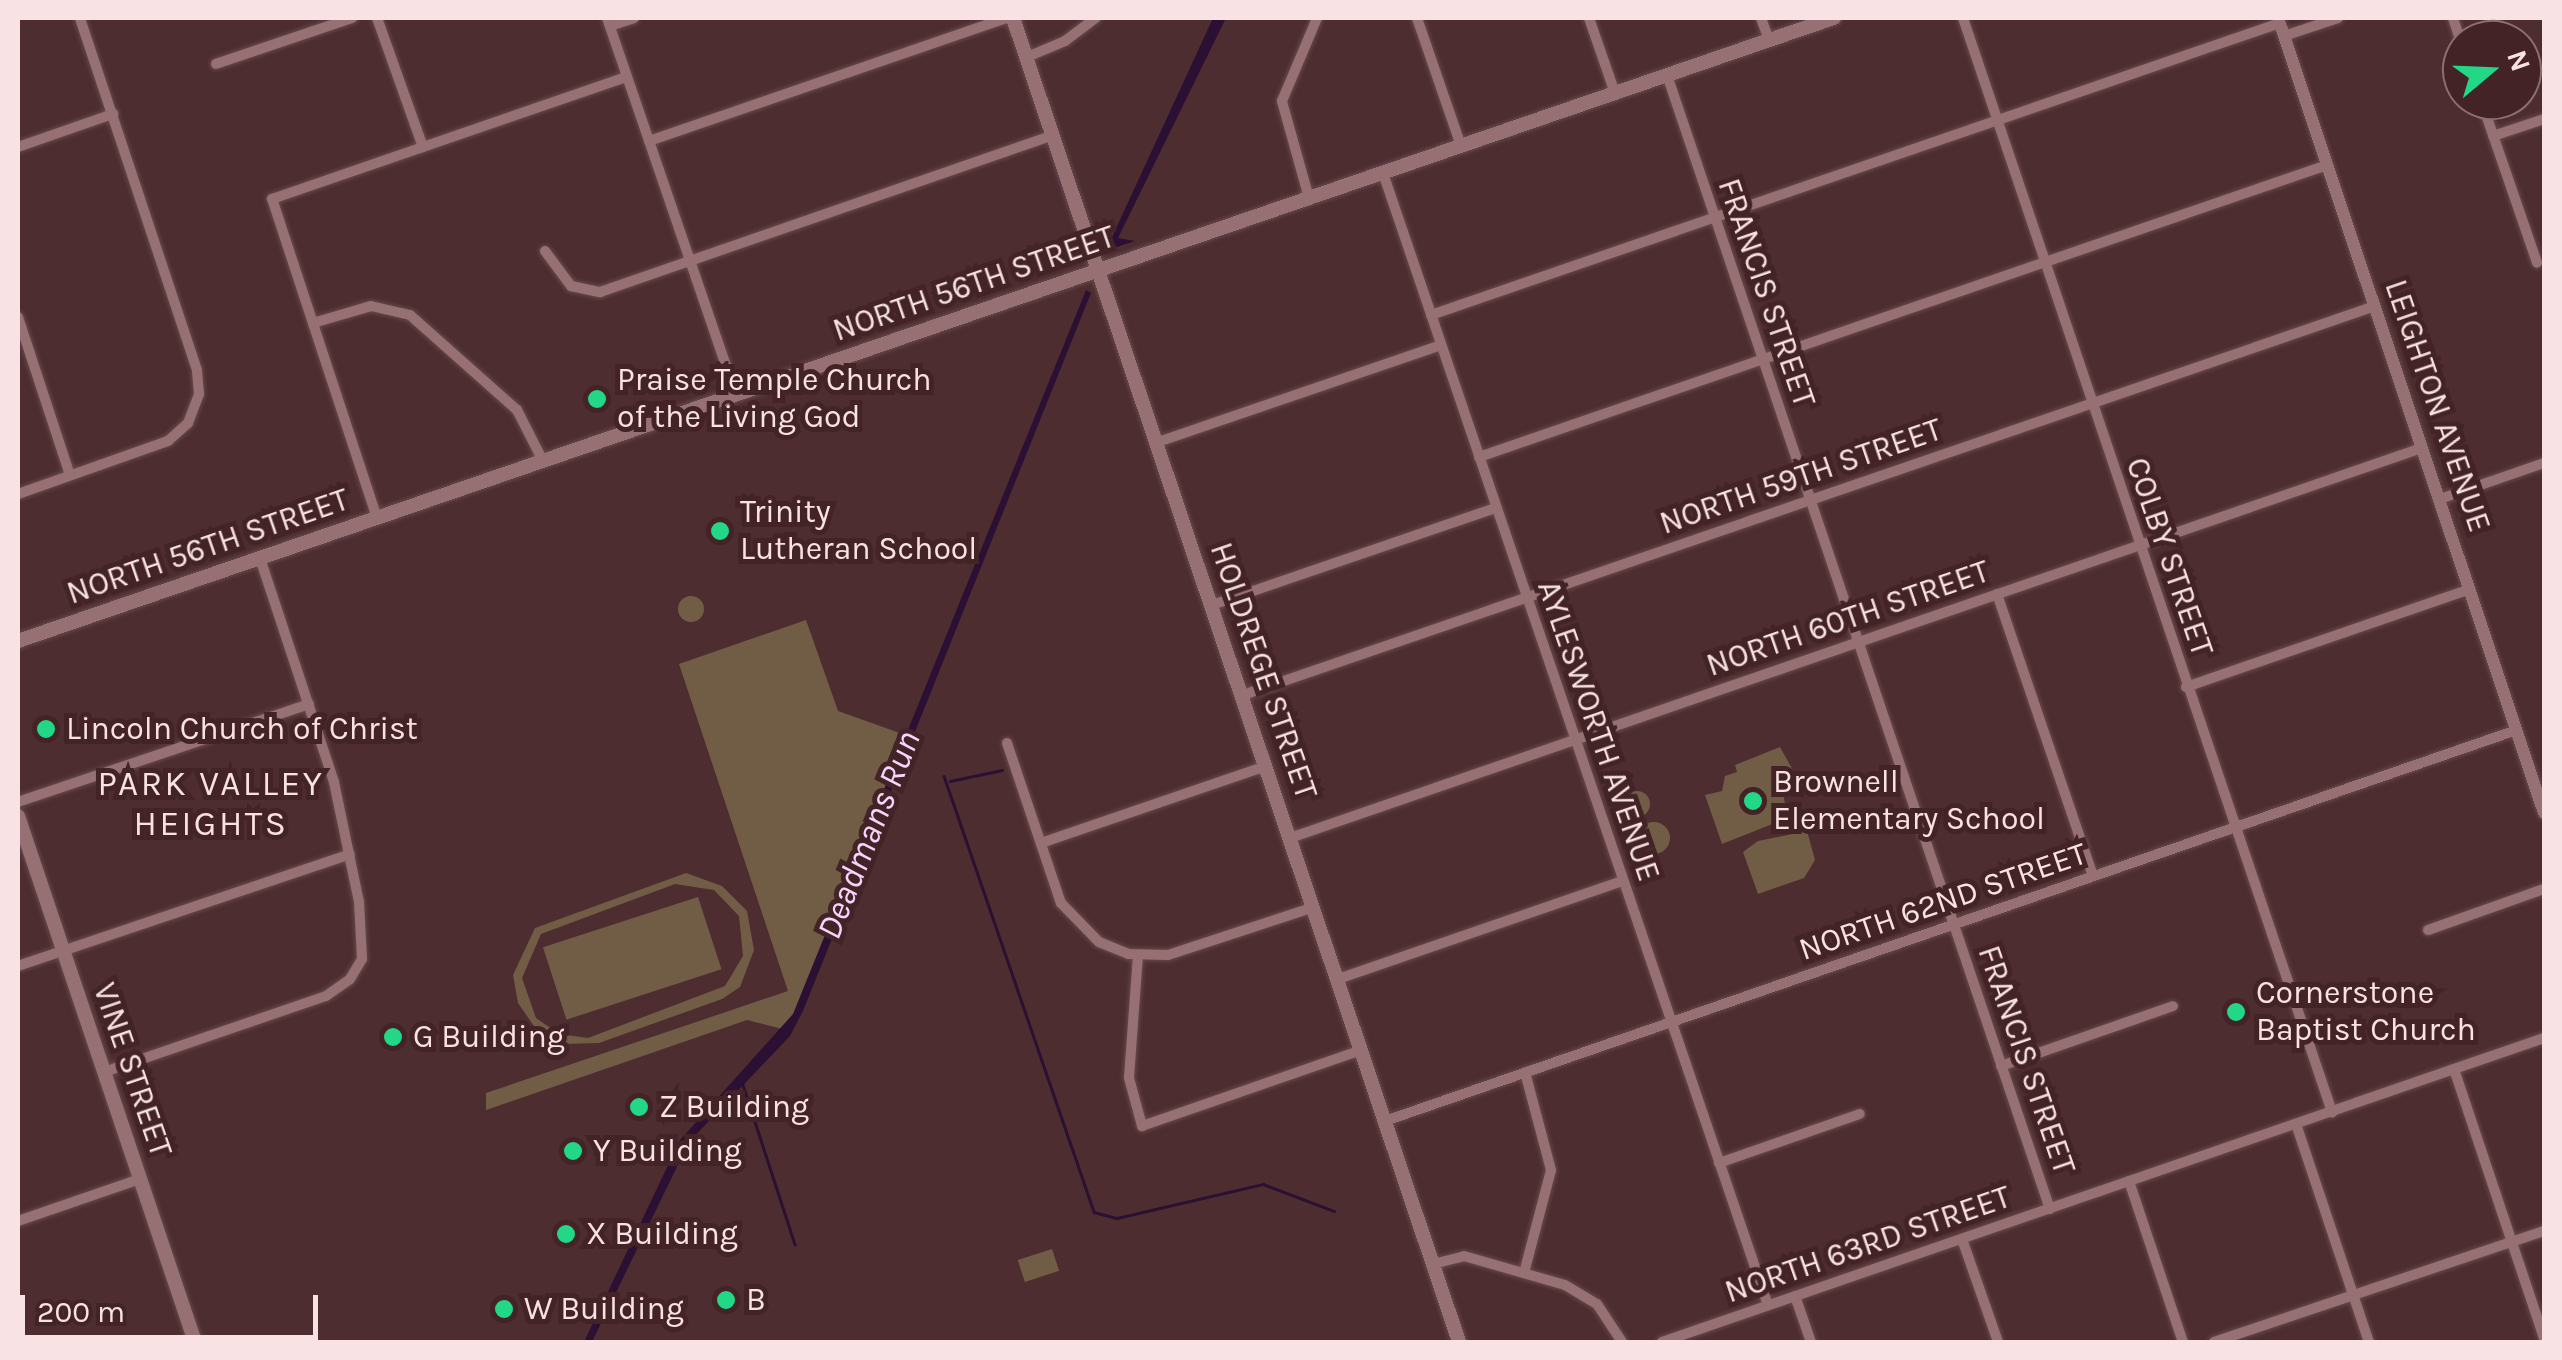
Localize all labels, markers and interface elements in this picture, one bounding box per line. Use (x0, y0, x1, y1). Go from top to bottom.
north arrow (2442, 20, 2542, 120)
text: N (2500, 46, 2538, 76)
street label: FRANCIS STREET (1709, 174, 1823, 412)
street label: NORTH 56TH STREET (828, 218, 1120, 350)
street label: LEIGHTON AVENUE (2376, 275, 2498, 537)
place label: Praise Temple Church of the Living God (617, 362, 932, 437)
marker: Praise Temple Church of the Living God (586, 388, 608, 410)
street label: NORTH 59TH STREET (1655, 411, 1947, 543)
street label: COLBY STREET (2117, 453, 2221, 661)
street label: NORTH 56TH STREET (62, 481, 354, 613)
place label: Trinity Lutheran School (740, 494, 977, 569)
marker: Trinity Lutheran School (709, 520, 731, 542)
street label: HOLDREGE STREET (1201, 538, 1325, 804)
street label: NORTH 60TH STREET (1702, 553, 1994, 685)
street label: AYLESWORTH AVENUE (1528, 576, 1668, 886)
place label: Lincoln Church of Christ (66, 710, 418, 748)
marker: Lincoln Church of Christ (35, 718, 57, 740)
water label: Deadmans Run (808, 725, 930, 945)
district label: PARK VALLEY HEIGHTS (98, 763, 324, 845)
place label: Brownell Elementary School (1773, 764, 2045, 839)
marker: Brownell Elementary School (1742, 790, 1764, 812)
street label: NORTH 62ND STREET (1794, 835, 2092, 969)
street label: FRANCIS STREET (1969, 941, 2083, 1179)
place label: Cornerstone Baptist Church (2256, 975, 2476, 1050)
street label: VINE STREET (84, 978, 180, 1162)
marker: Cornerstone Baptist Church (2225, 1001, 2247, 1023)
place label: G Building (413, 1018, 565, 1056)
marker: G Building (382, 1026, 404, 1048)
place label: Z Building (659, 1088, 809, 1126)
marker: Z Building (628, 1096, 650, 1118)
place label: Y Building (593, 1132, 742, 1170)
marker: Y Building (562, 1140, 584, 1162)
street label: NORTH 63RD STREET (1720, 1178, 2016, 1312)
place label: X Building (586, 1215, 738, 1253)
marker: X Building (555, 1223, 577, 1245)
scale bar (25, 1275, 322, 1337)
place label: B (746, 1281, 766, 1319)
marker: B (715, 1289, 737, 1311)
place label: W Building (524, 1290, 684, 1328)
text: 200 m (37, 1294, 125, 1330)
marker: W Building (493, 1298, 515, 1320)

